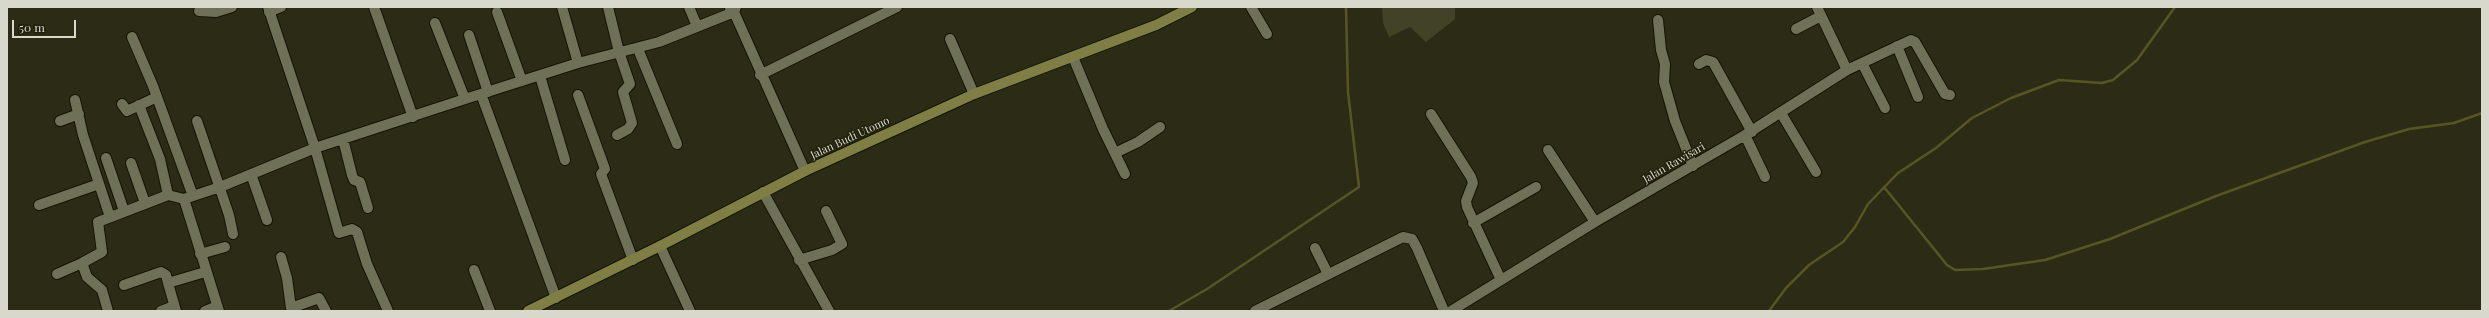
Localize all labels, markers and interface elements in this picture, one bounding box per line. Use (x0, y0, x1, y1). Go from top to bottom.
scale bar (14, 12, 78, 38)
text: 50 m (19, 19, 45, 35)
street label: Jalan Budi Utomo (808, 114, 892, 162)
street label: Jalan Rawisari (1641, 140, 1707, 186)

